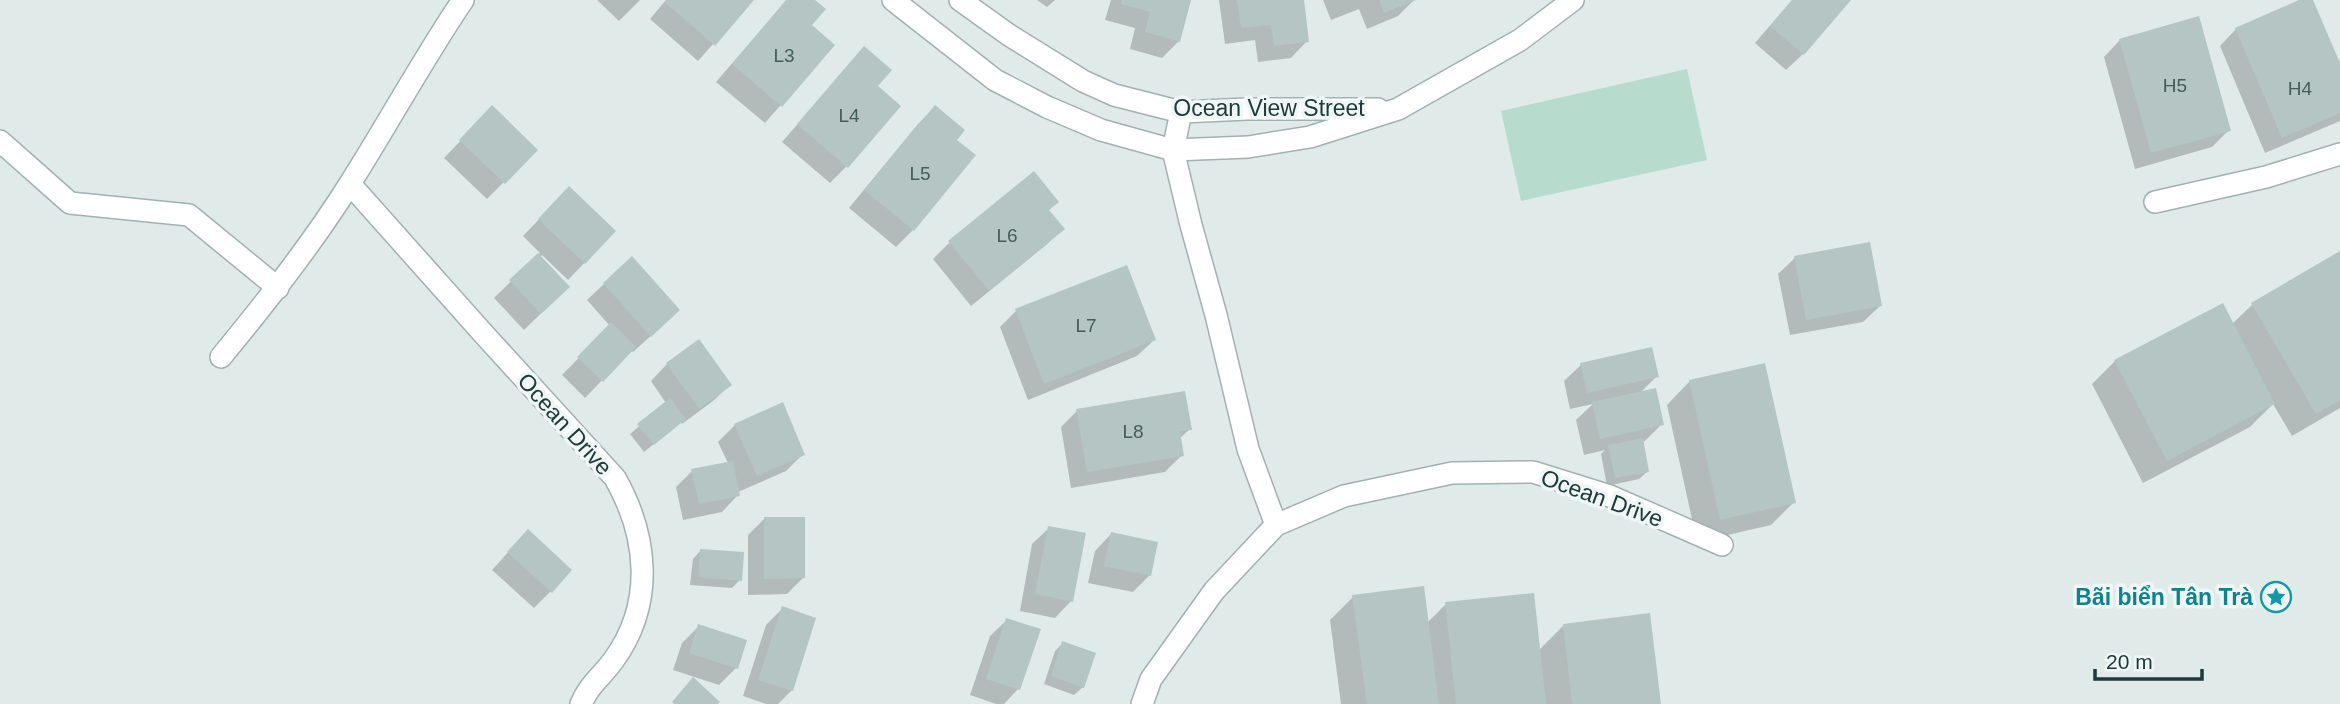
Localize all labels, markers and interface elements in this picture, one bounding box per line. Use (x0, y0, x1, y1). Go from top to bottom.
house number: L3 (773, 45, 795, 66)
house number: H5 (2163, 75, 2187, 96)
house number: H4 (2288, 78, 2313, 99)
street label: Ocean View Street (1173, 95, 1365, 121)
house number: L4 (838, 105, 860, 126)
house number: L5 (909, 163, 931, 184)
house number: L6 (996, 225, 1018, 246)
house number: L7 (1075, 315, 1097, 336)
street label: Ocean Drive (513, 368, 617, 480)
house number: L8 (1122, 421, 1144, 442)
street label: Ocean Drive (1537, 464, 1667, 532)
place icon: Bãi biển Tân Trà (2259, 580, 2293, 614)
place label: Bãi biển Tân Trà (2075, 584, 2253, 610)
scale bar (2095, 638, 2202, 682)
text: 20 m (2106, 650, 2153, 673)

